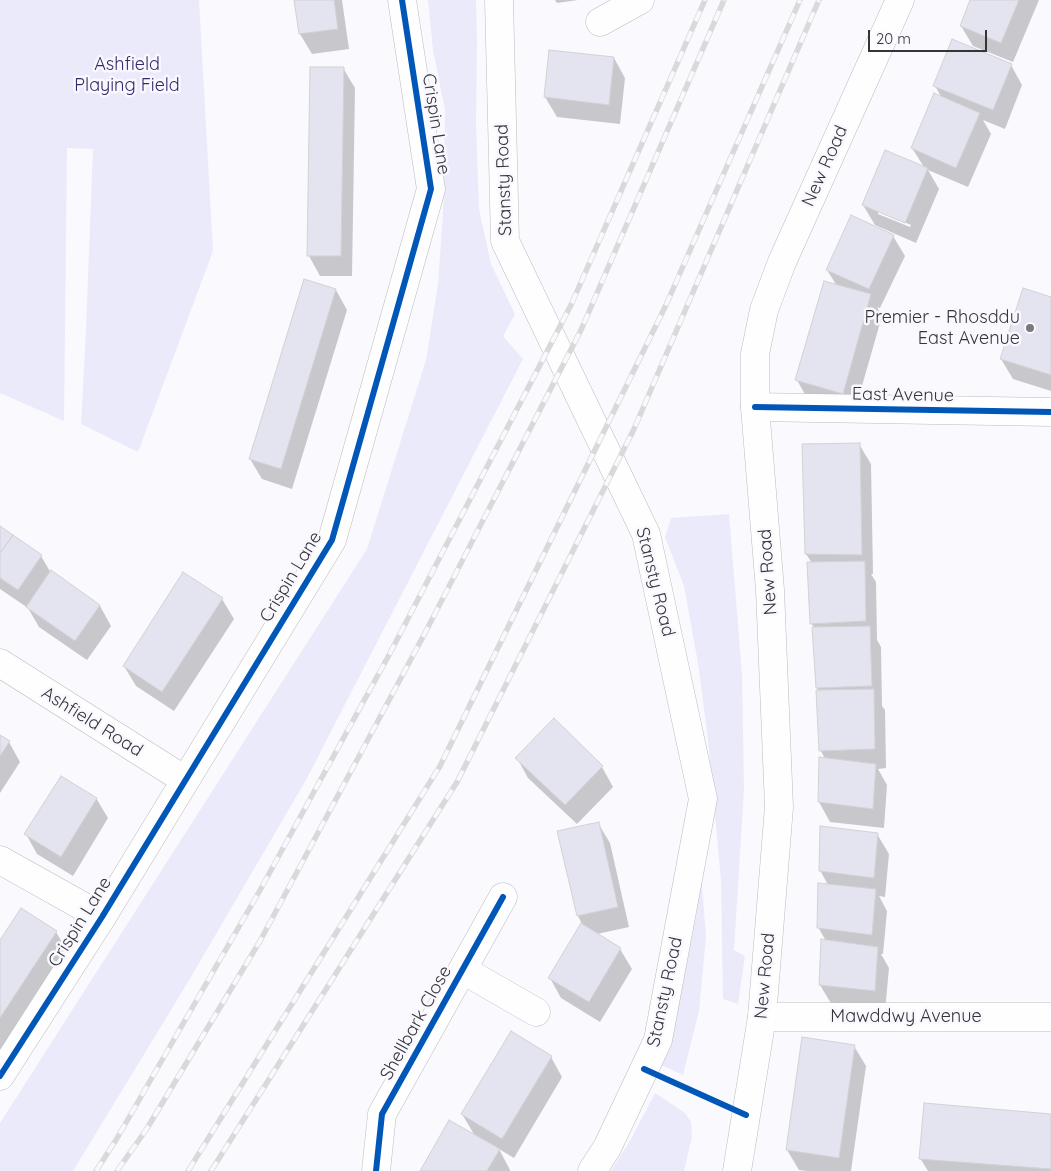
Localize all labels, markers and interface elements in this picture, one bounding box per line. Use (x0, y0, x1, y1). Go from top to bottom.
scale bar (871, 20, 990, 52)
text: 20 m (876, 29, 911, 48)
park label: Ashfield Playing Field (74, 54, 180, 96)
street label: Crispin Lane (417, 72, 455, 176)
street label: New Road (798, 122, 852, 210)
street label: Stansty Road (491, 124, 517, 236)
place label: Premier - Rhosddu East Avenue (864, 307, 1020, 350)
marker: Premier - Rhosddu East Avenue (1024, 322, 1036, 334)
street label: East Avenue (852, 383, 954, 407)
street label: Stansty Road (631, 525, 679, 639)
street label: Crispin Lane (255, 528, 327, 626)
street label: New Road (754, 528, 782, 616)
street label: Ashfield Road (37, 682, 147, 762)
street label: Crispin Lane (44, 873, 116, 971)
street label: New Road (750, 932, 780, 1020)
street label: Stansty Road (643, 935, 687, 1049)
street label: Shellbark Close (376, 962, 456, 1084)
street label: Mawddwy Avenue (830, 1006, 982, 1028)

